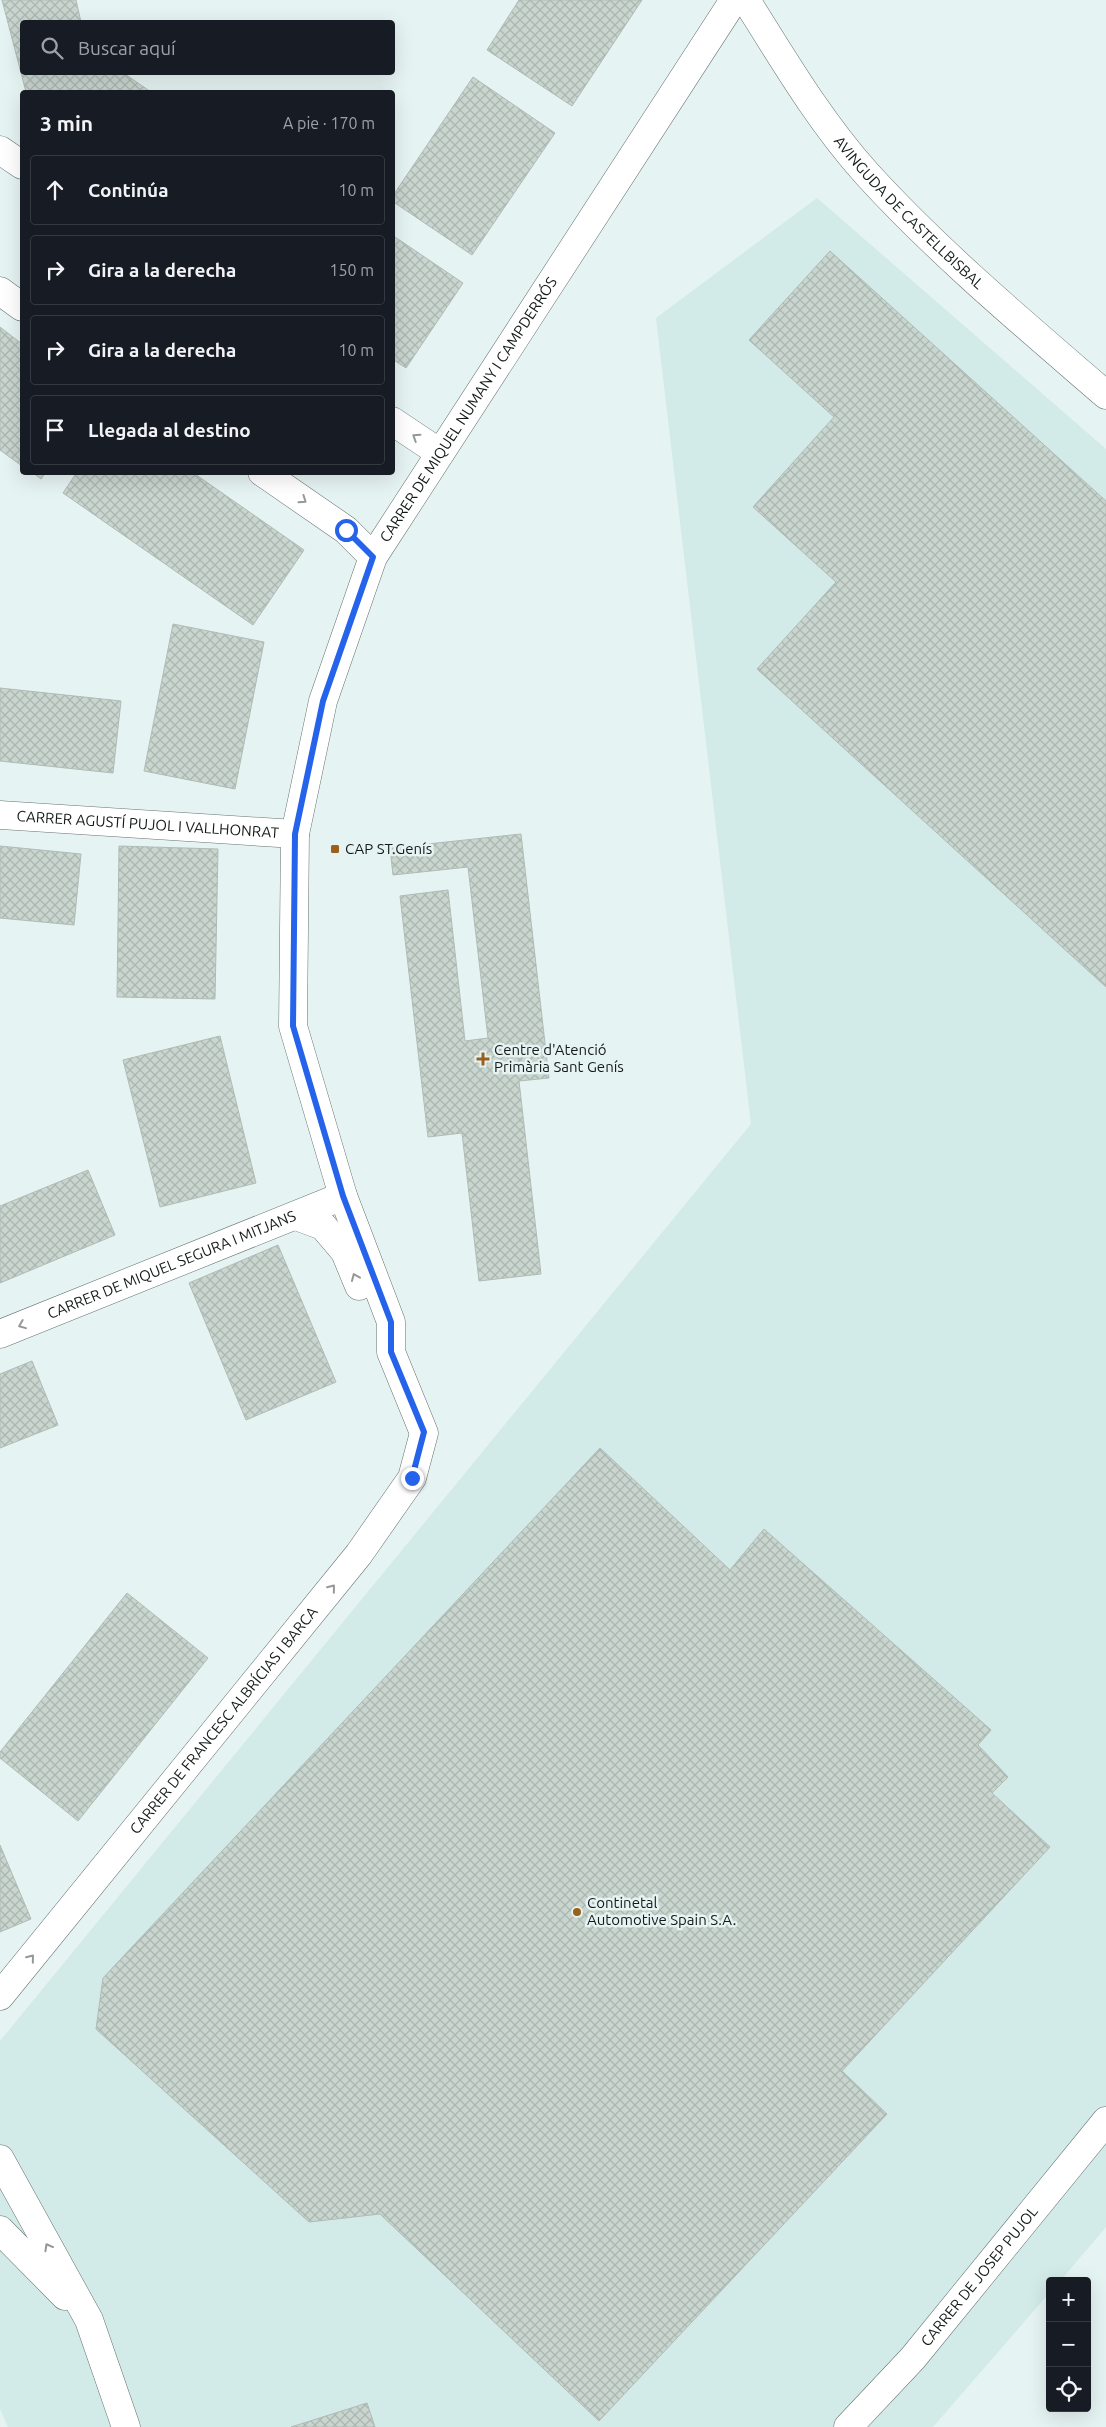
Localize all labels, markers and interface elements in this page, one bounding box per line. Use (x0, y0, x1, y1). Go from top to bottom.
search box (20, 20, 395, 75)
icon: search (38, 34, 66, 62)
text: Buscar aquí (78, 37, 176, 59)
text: 3 min (40, 111, 93, 135)
text: A pie · 170 m (283, 114, 375, 132)
street label: AVINGUDA DE CASTELLBISBAL (831, 133, 988, 292)
icon: ahead (41, 176, 69, 204)
text: Continúa (88, 179, 169, 201)
text: 10 m (338, 181, 374, 199)
icon: right (41, 256, 69, 284)
text: Gira a la derecha (88, 259, 236, 281)
text: 150 m (329, 261, 374, 279)
street label: CARRER DE MIQUEL NUMANY I CAMPDERRÓS (376, 274, 560, 545)
icon: right (41, 336, 69, 364)
text: Gira a la derecha (88, 339, 236, 361)
text: 10 m (338, 341, 374, 359)
icon: arrive (41, 416, 69, 444)
text: Llegada al destino (88, 419, 251, 441)
one-way arrow (413, 434, 422, 444)
one-way arrow (297, 494, 306, 503)
route start (335, 519, 358, 542)
street label: CARRER AGUSTÍ PUJOL I VALLHONRAT (16, 807, 280, 841)
place label: CAP ST.Genís (345, 840, 432, 857)
marker: CAP ST.Genís (329, 843, 341, 855)
place label: Centre d'Atenció Primària Sant Genís (494, 1041, 624, 1075)
marker: Centre d'Atenció Primària Sant Genís (476, 1052, 490, 1066)
street label: CARRER DE MIQUEL SEGURA I MITJANS (45, 1207, 298, 1322)
one-way arrow (351, 1273, 362, 1282)
one-way arrow (18, 1319, 27, 1330)
route end (401, 1467, 424, 1490)
one-way arrow (326, 1584, 335, 1593)
street label: CARRER DE FRANCESC ALBRÍCIAS I BARCA (126, 1603, 321, 1837)
place label: Continetal Automotive Spain S.A. (587, 1894, 736, 1928)
marker: Continetal Automotive Spain S.A. (571, 1906, 583, 1918)
one-way arrow (25, 1955, 33, 1964)
street label: CARRER DE JOSEP PUJOL (917, 2202, 1041, 2349)
one-way arrow (44, 2243, 54, 2252)
map controls (1046, 2277, 1091, 2412)
button: + (1046, 2277, 1091, 2322)
button: − (1046, 2322, 1091, 2367)
button: locate (1046, 2367, 1091, 2412)

